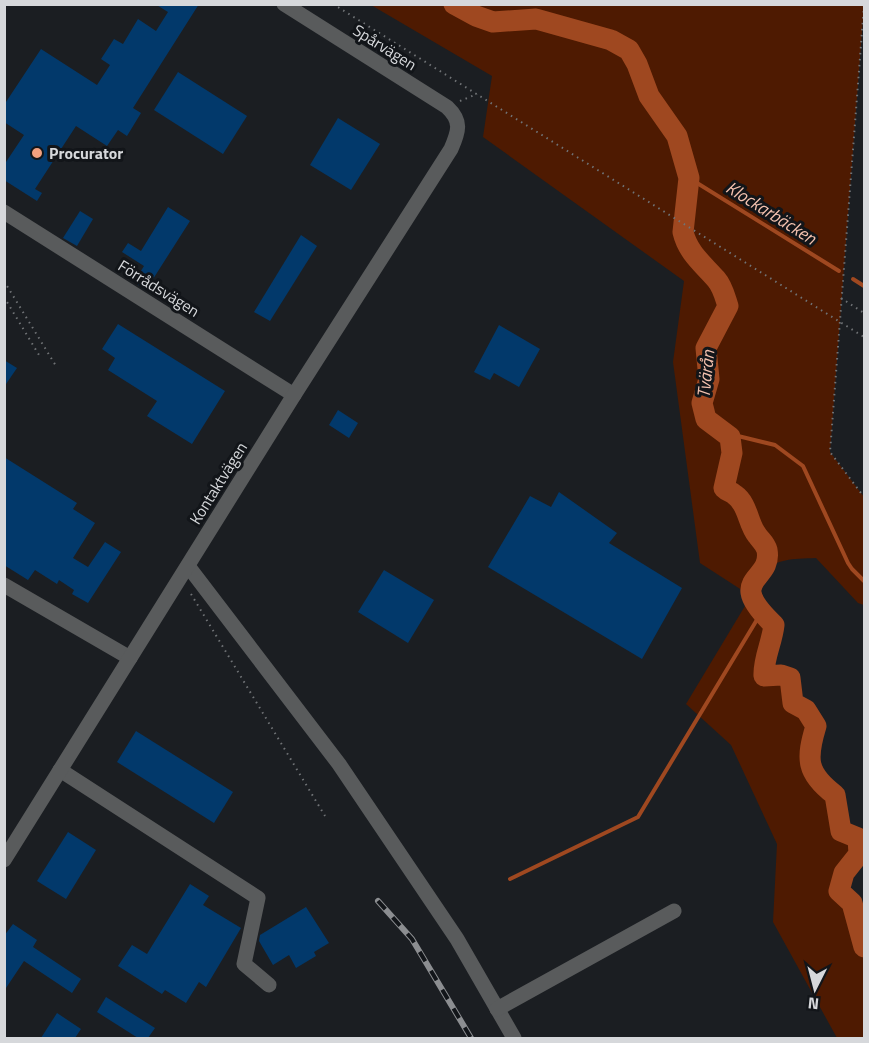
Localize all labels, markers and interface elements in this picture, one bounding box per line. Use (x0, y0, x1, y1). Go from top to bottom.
street label: Spårvägen (348, 18, 422, 76)
place label: Procurator (49, 141, 123, 165)
marker: Procurator (30, 146, 44, 160)
water label: Klockarbäcken (721, 174, 823, 252)
street label: Förrådsvägen (114, 253, 204, 323)
water label: Tvärån (690, 348, 722, 399)
street label: Kontaktvägen (183, 437, 253, 529)
north arrow (785, 959, 845, 1019)
text: N (807, 991, 820, 1016)

